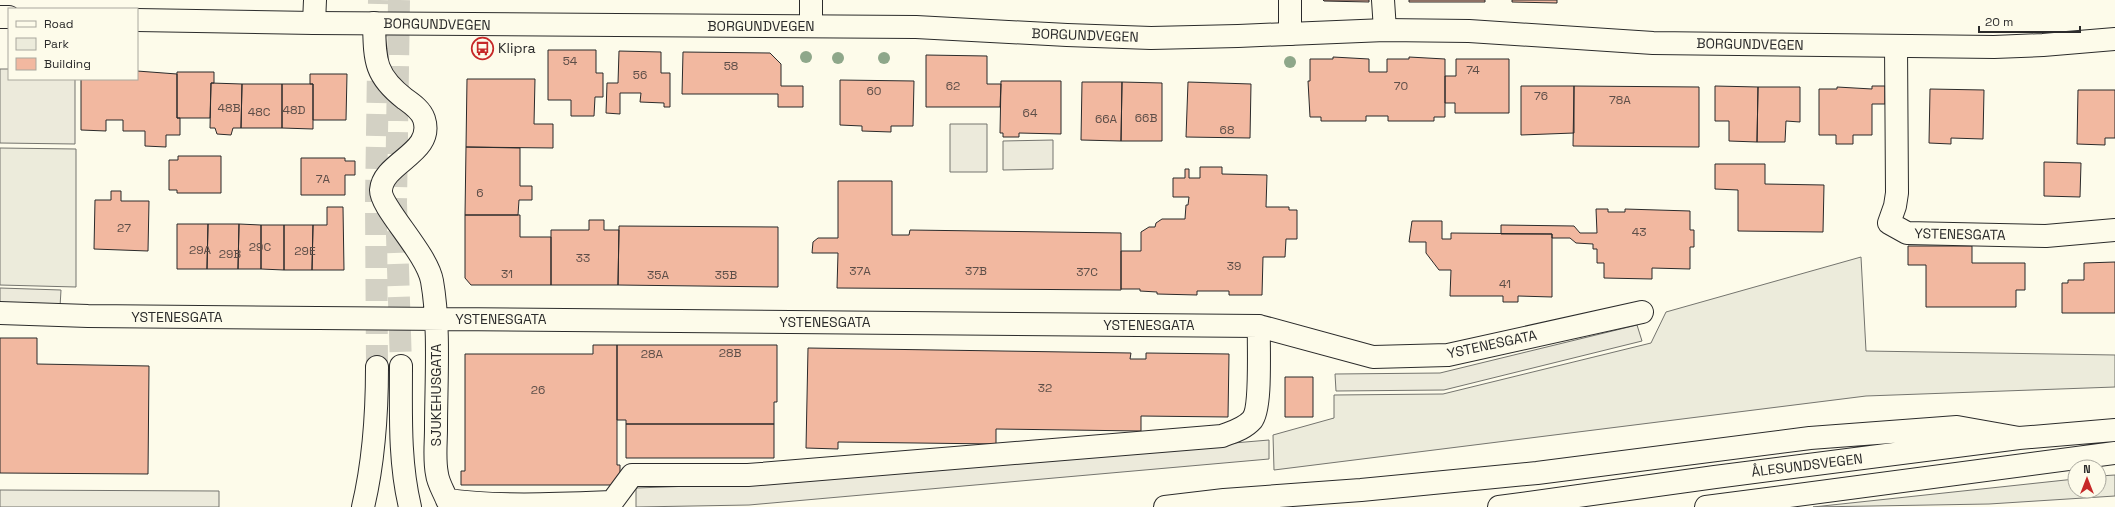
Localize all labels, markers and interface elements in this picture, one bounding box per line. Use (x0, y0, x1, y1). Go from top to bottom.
legend (8, 8, 138, 80)
scale bar (1979, 8, 2080, 34)
street label: BORGUNDVEGEN (383, 14, 491, 34)
text: 20 m (1985, 14, 2013, 30)
text: Road (44, 16, 73, 32)
street label: BORGUNDVEGEN (707, 17, 815, 35)
street label: BORGUNDVEGEN (1031, 24, 1139, 46)
street label: BORGUNDVEGEN (1696, 34, 1804, 54)
bus stop icon: Klipra (470, 35, 496, 61)
text: Park (44, 36, 69, 52)
place label: Klipra (498, 39, 536, 57)
house number: 54 (563, 53, 578, 69)
text: Building (44, 56, 91, 72)
house number: 58 (724, 58, 738, 74)
house number: 74 (1466, 62, 1480, 78)
house number: 56 (633, 67, 647, 83)
house number: 62 (946, 78, 960, 94)
house number: 70 (1394, 78, 1408, 94)
house number: 60 (866, 83, 882, 99)
house number: 76 (1534, 88, 1548, 104)
house number: 78A (1609, 92, 1631, 108)
house number: 48B (218, 100, 241, 116)
house number: 48D (283, 102, 306, 118)
house number: 48C (248, 104, 271, 120)
house number: 64 (1023, 105, 1038, 121)
house number: 66B (1135, 110, 1157, 126)
house number: 66A (1095, 111, 1118, 127)
house number: 68 (1220, 122, 1234, 138)
house number: 7A (316, 171, 331, 187)
house number: 6 (476, 185, 484, 201)
house number: 27 (117, 220, 131, 236)
house number: 43 (1632, 224, 1646, 240)
street label: YSTENESGATA (1914, 224, 2006, 244)
house number: 29C (249, 239, 271, 255)
house number: 29A (189, 242, 211, 258)
house number: 29E (294, 243, 316, 259)
house number: 29B (219, 246, 241, 262)
house number: 33 (576, 250, 590, 266)
house number: 39 (1227, 258, 1241, 274)
house number: 37A (849, 263, 871, 279)
house number: 37B (965, 263, 987, 279)
house number: 37C (1076, 264, 1098, 280)
house number: 31 (501, 266, 513, 282)
house number: 35A (647, 267, 669, 283)
house number: 35B (715, 267, 737, 283)
house number: 41 (1499, 276, 1511, 292)
street label: YSTENESGATA (131, 308, 223, 326)
street label: YSTENESGATA (455, 310, 547, 328)
street label: YSTENESGATA (779, 313, 871, 331)
street label: YSTENESGATA (1103, 316, 1195, 334)
street label: YSTENESGATA (1445, 326, 1539, 362)
street label: SJUKEHUSGATA (427, 343, 445, 446)
house number: 28B (719, 345, 741, 361)
house number: 28A (641, 346, 664, 362)
house number: 32 (1038, 380, 1052, 396)
house number: 26 (531, 382, 545, 398)
street label: ÅLESUNDSVEGEN (1750, 449, 1864, 481)
north arrow (2067, 459, 2107, 499)
text: N (2083, 462, 2091, 476)

